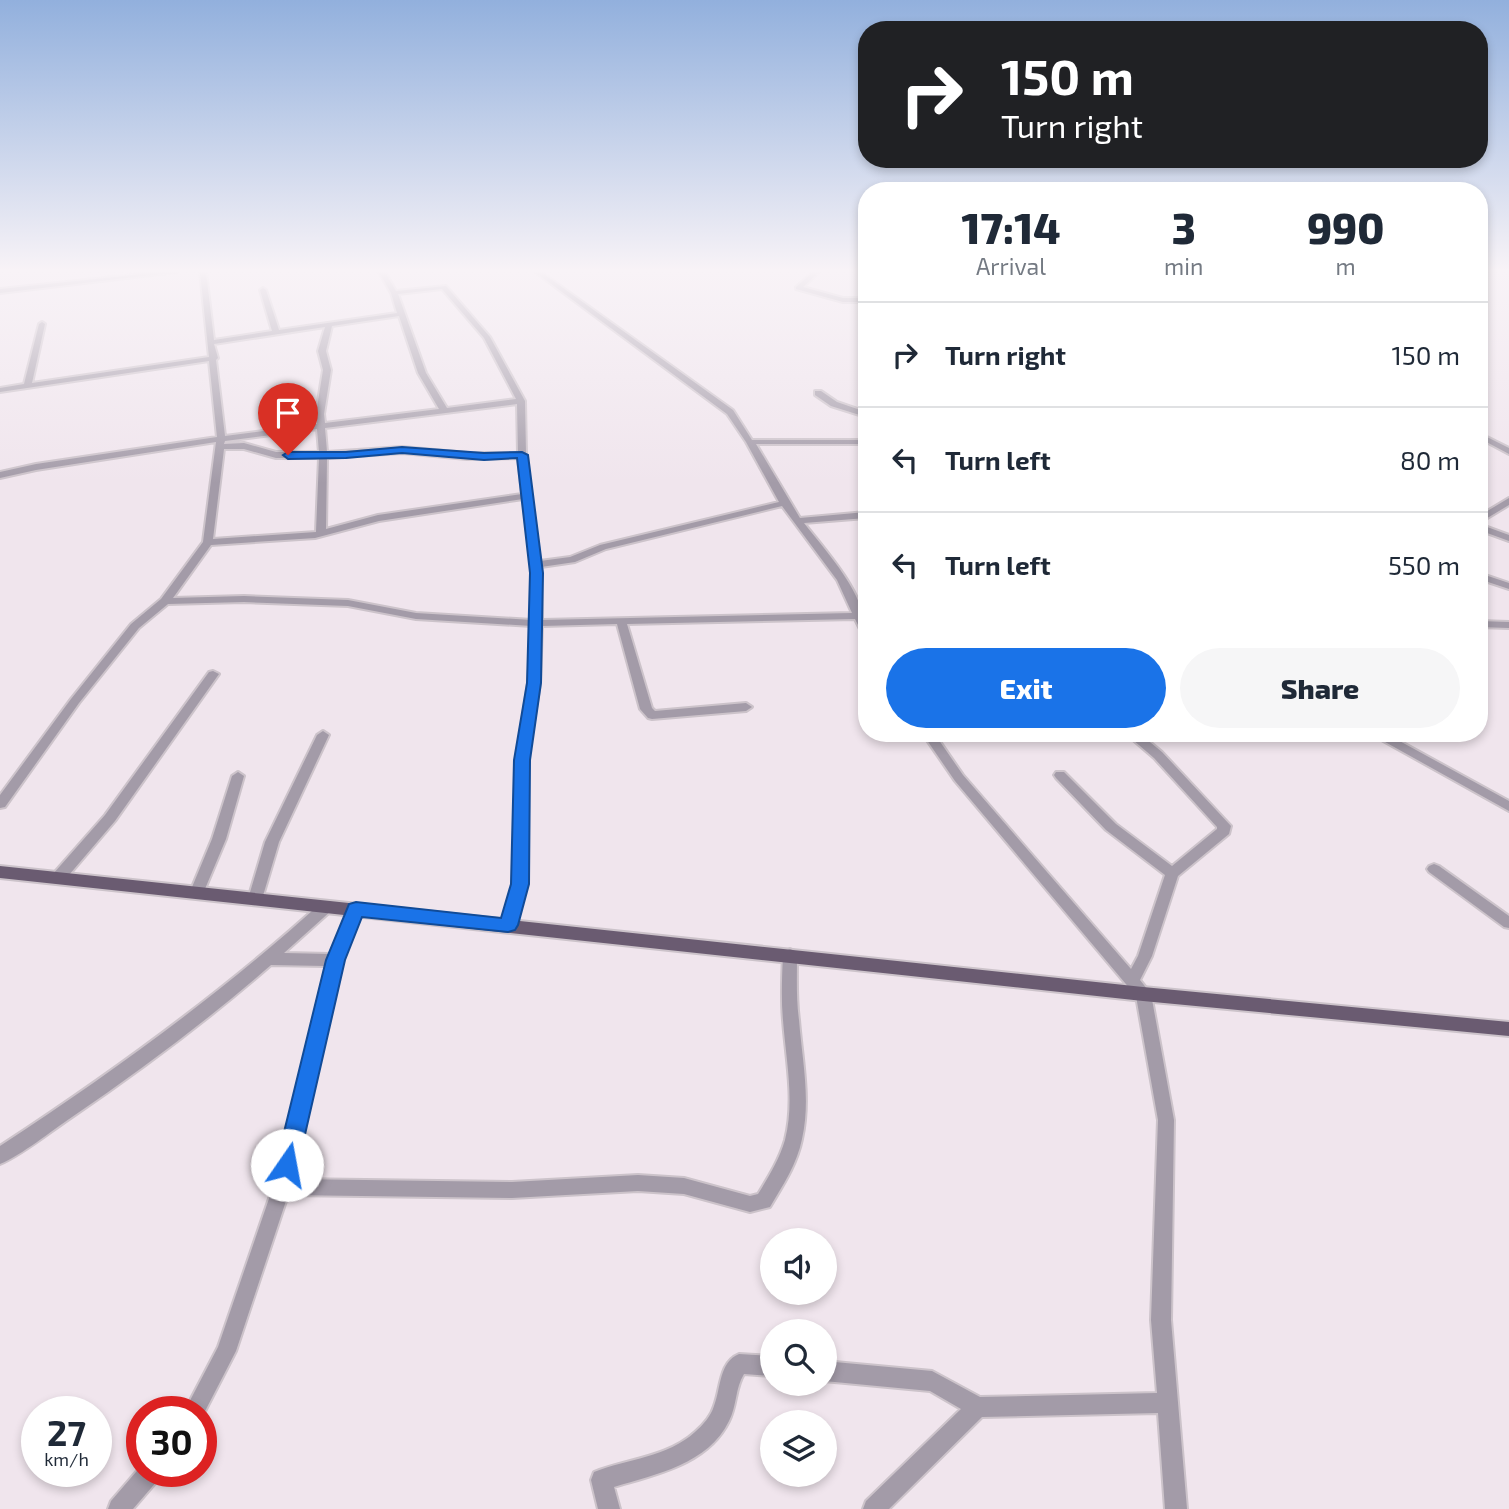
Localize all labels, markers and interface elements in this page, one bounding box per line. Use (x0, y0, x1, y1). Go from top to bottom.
text: 150 m (1001, 46, 1134, 105)
icon: right (886, 49, 977, 140)
text: Turn right (1001, 106, 1143, 144)
text: 17:14 (962, 202, 1061, 252)
text: 3 (1172, 202, 1196, 252)
text: 990 (1307, 202, 1384, 252)
text: Arrival (976, 252, 1046, 280)
text: min (1164, 252, 1203, 280)
text: m (1336, 252, 1356, 280)
icon: right (886, 336, 924, 374)
text: Turn right (945, 339, 1066, 370)
text: 150 m (1391, 339, 1460, 370)
pin (258, 383, 318, 455)
icon: arrive (269, 394, 307, 432)
icon: left (886, 441, 924, 479)
text: Turn left (945, 444, 1051, 475)
text: 80 m (1400, 444, 1460, 475)
icon: left (886, 546, 924, 584)
text: Turn left (945, 549, 1051, 580)
text: 550 m (1388, 549, 1460, 580)
button: Exit (886, 648, 1166, 728)
button: Share (1180, 648, 1460, 728)
position arrow (250, 1128, 324, 1202)
map controls (760, 1228, 837, 1487)
button: sound (760, 1228, 837, 1305)
button: search (760, 1319, 837, 1396)
speed limit sign: 30 (126, 1396, 217, 1487)
button: layers (760, 1410, 837, 1487)
text: 27 (47, 1411, 86, 1453)
text: km/h (44, 1448, 89, 1470)

